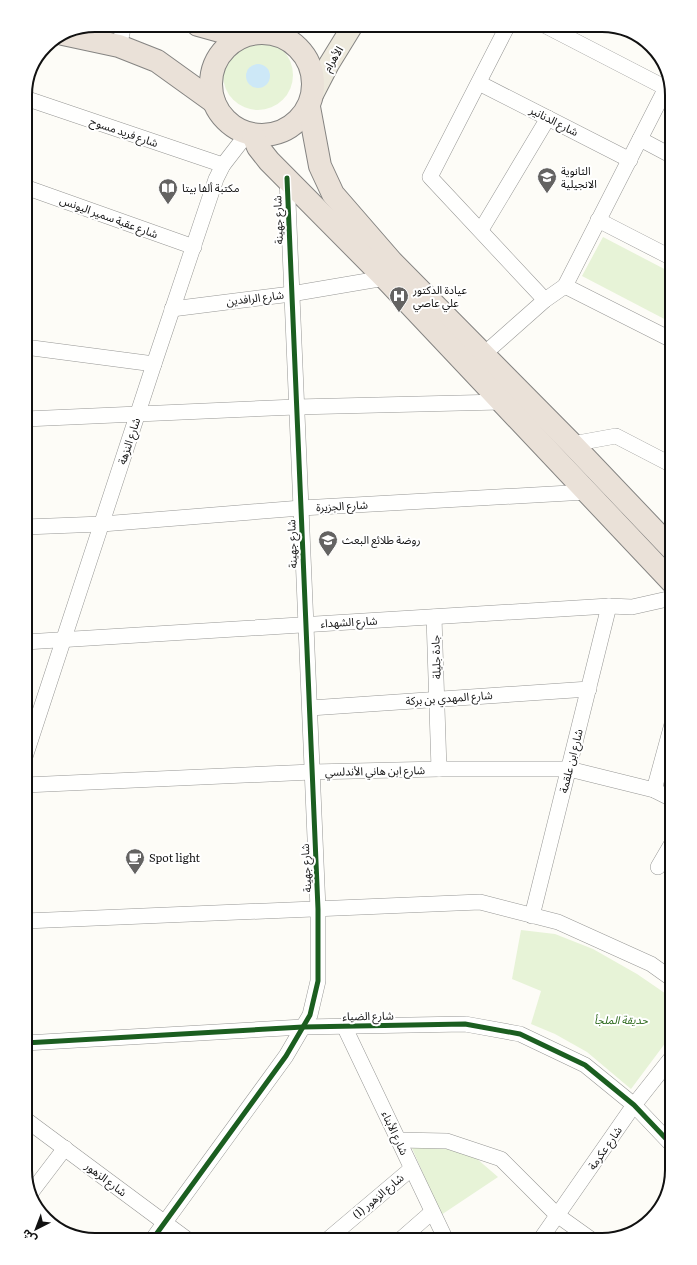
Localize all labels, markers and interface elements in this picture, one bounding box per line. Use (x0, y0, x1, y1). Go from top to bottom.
street label: الأهرام (318, 43, 347, 75)
street label: شارع الدنانير (526, 101, 582, 140)
street label: شارع فريد مسوح (88, 112, 161, 151)
place label: الثانوية الانجيلية (561, 162, 597, 191)
school or university icon: الثانوية الانجيلية (536, 166, 558, 194)
library icon: مكتبة ألفا بيتا (157, 177, 179, 205)
place label: مكتبة ألفا بيتا (182, 179, 240, 195)
street label: شارع عقبة سمير اليونس (58, 191, 161, 242)
street label: شارع جهينة (268, 195, 287, 245)
place label: عيادة الدكتور علي عاصي (412, 281, 467, 313)
street label: شارع الرافدين (225, 285, 285, 309)
hospital icon: عيادة الدكتور علي عاصي (388, 285, 410, 313)
street label: شارع النزهة (113, 415, 144, 467)
street label: شارع الجزيرة (316, 496, 369, 515)
street label: شارع جهينة (282, 519, 301, 569)
school or university icon: روضة طلائع البعث (317, 529, 339, 557)
place label: روضة طلائع البعث (342, 531, 420, 548)
street label: شارع الشهداء (320, 612, 378, 631)
street label: جادة جليلة (426, 634, 444, 679)
street label: شارع المهدي بن بركة (405, 686, 494, 711)
street label: شارع ابن علقمة (554, 727, 587, 795)
street label: شارع ابن هاني الأندلسي (325, 761, 426, 781)
street label: شارع جهينة (296, 843, 315, 893)
cafe icon: Spot light (124, 847, 146, 875)
place label: Spot light (149, 849, 201, 865)
street label: شارع الضياء (342, 1007, 394, 1024)
park label: حديقة الملجأ (594, 1011, 648, 1027)
street label: شارع الأبناء (378, 1108, 413, 1158)
street label: شارع عكرمة (583, 1122, 626, 1173)
street label: شارع الزهور (81, 1157, 131, 1200)
street label: شارع الزهور (1) (348, 1169, 407, 1222)
north arrow (16, 1209, 56, 1249)
text: ش (18, 1226, 40, 1248)

